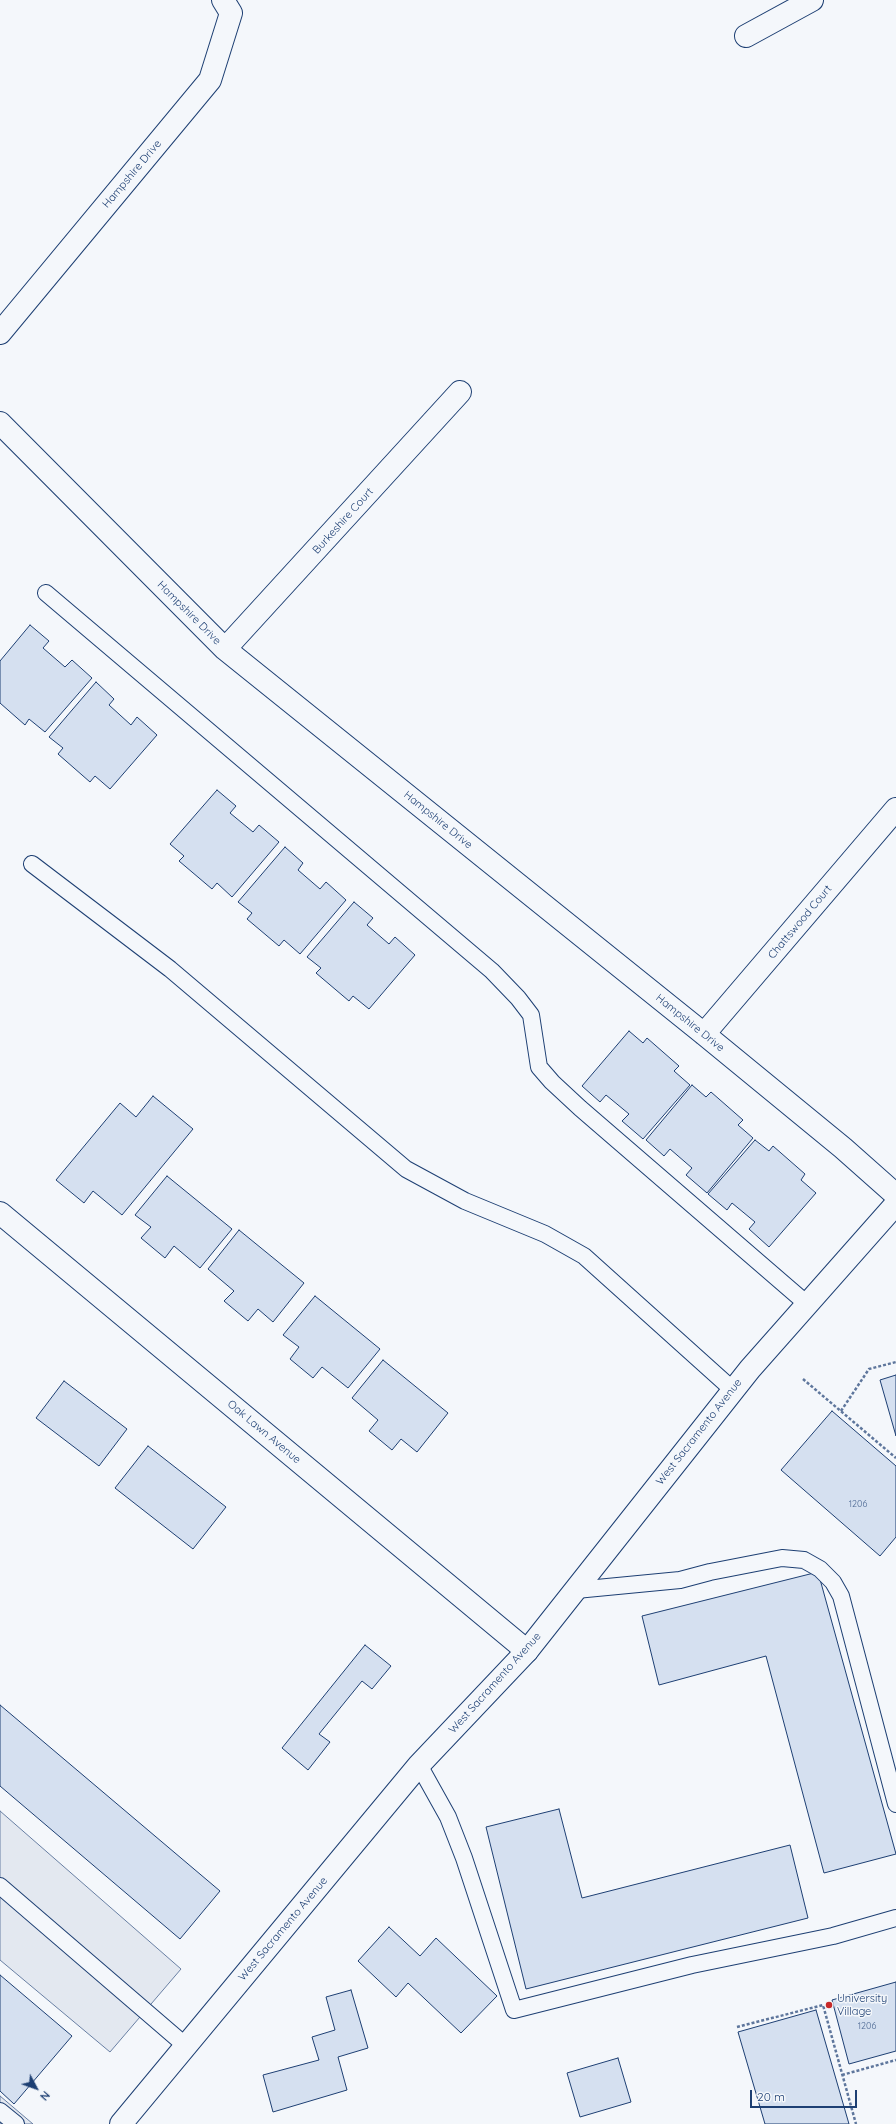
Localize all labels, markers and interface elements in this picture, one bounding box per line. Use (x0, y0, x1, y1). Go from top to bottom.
street label: Hampshire Drive (100, 137, 164, 211)
street label: Burkeshire Court (310, 485, 376, 557)
street label: Hampshire Drive (154, 578, 224, 648)
street label: Hampshire Drive (401, 788, 475, 852)
street label: Chattswood Court (765, 882, 835, 962)
street label: Hampshire Drive (653, 991, 727, 1055)
street label: West Sacramento Avenue (653, 1376, 745, 1488)
street label: Oak Lawn Avenue (225, 1397, 303, 1467)
house number: 1206 (849, 1499, 867, 1509)
street label: West Sacramento Avenue (446, 1630, 544, 1736)
street label: West Sacramento Avenue (236, 1874, 330, 1984)
place label: University Village (837, 1992, 887, 2018)
marker: University Village (824, 2000, 834, 2010)
house number: 1206 (858, 2021, 876, 2031)
north arrow (16, 2068, 56, 2108)
scale bar (752, 2082, 859, 2108)
text: N (37, 2088, 53, 2104)
text: 20 m (757, 2089, 785, 2104)

